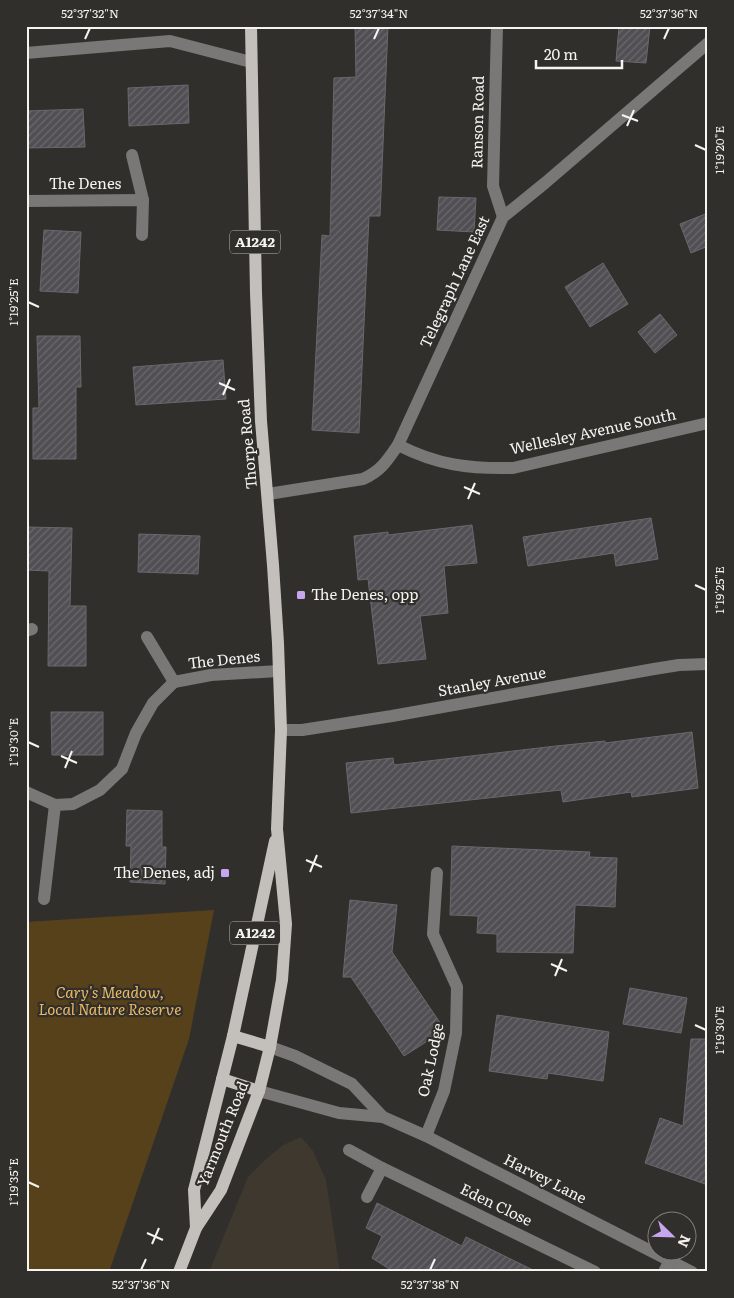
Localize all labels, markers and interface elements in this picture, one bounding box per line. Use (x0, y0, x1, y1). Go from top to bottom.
text: 52°37'32"N (61, 4, 119, 22)
text: 52°37'34"N (350, 4, 408, 22)
text: 52°37'36"N (640, 4, 698, 22)
scale bar (536, 38, 623, 70)
text: 20 m (544, 42, 578, 65)
street label: Ranson Road (464, 75, 489, 169)
text: 1°19'20"E (710, 126, 728, 174)
street label: The Denes (49, 171, 121, 194)
street label: Telegraph Lane East (413, 211, 494, 351)
road number: A1242 (230, 230, 280, 253)
text: 1°19'25"E (4, 278, 22, 326)
street label: Thorpe Road (231, 398, 262, 490)
street label: Wellesley Avenue South (507, 402, 678, 459)
text: 1°19'25"E (710, 566, 728, 614)
place label: The Denes, opp (311, 582, 418, 605)
marker: The Denes, opp (295, 589, 307, 601)
street label: The Denes (187, 643, 261, 674)
street label: Stanley Avenue (436, 660, 548, 701)
text: 1°19'30"E (4, 717, 22, 766)
place label: The Denes, adj (113, 860, 215, 883)
marker: The Denes, adj (219, 867, 231, 879)
road number: A1242 (230, 921, 280, 944)
park label: Cary's Meadow, Local Nature Reserve (38, 980, 182, 1020)
text: 1°19'30"E (710, 1005, 728, 1054)
street label: Oak Lodge (410, 1020, 449, 1099)
street label: Yarmouth Road (190, 1077, 253, 1190)
street label: Harvey Lane (500, 1147, 591, 1209)
text: 1°19'35"E (4, 1158, 22, 1206)
street label: Eden Close (457, 1176, 537, 1231)
north arrow (646, 1210, 696, 1260)
text: N (673, 1232, 696, 1251)
text: 52°37'36"N (112, 1275, 170, 1293)
text: 52°37'38"N (401, 1275, 459, 1293)

